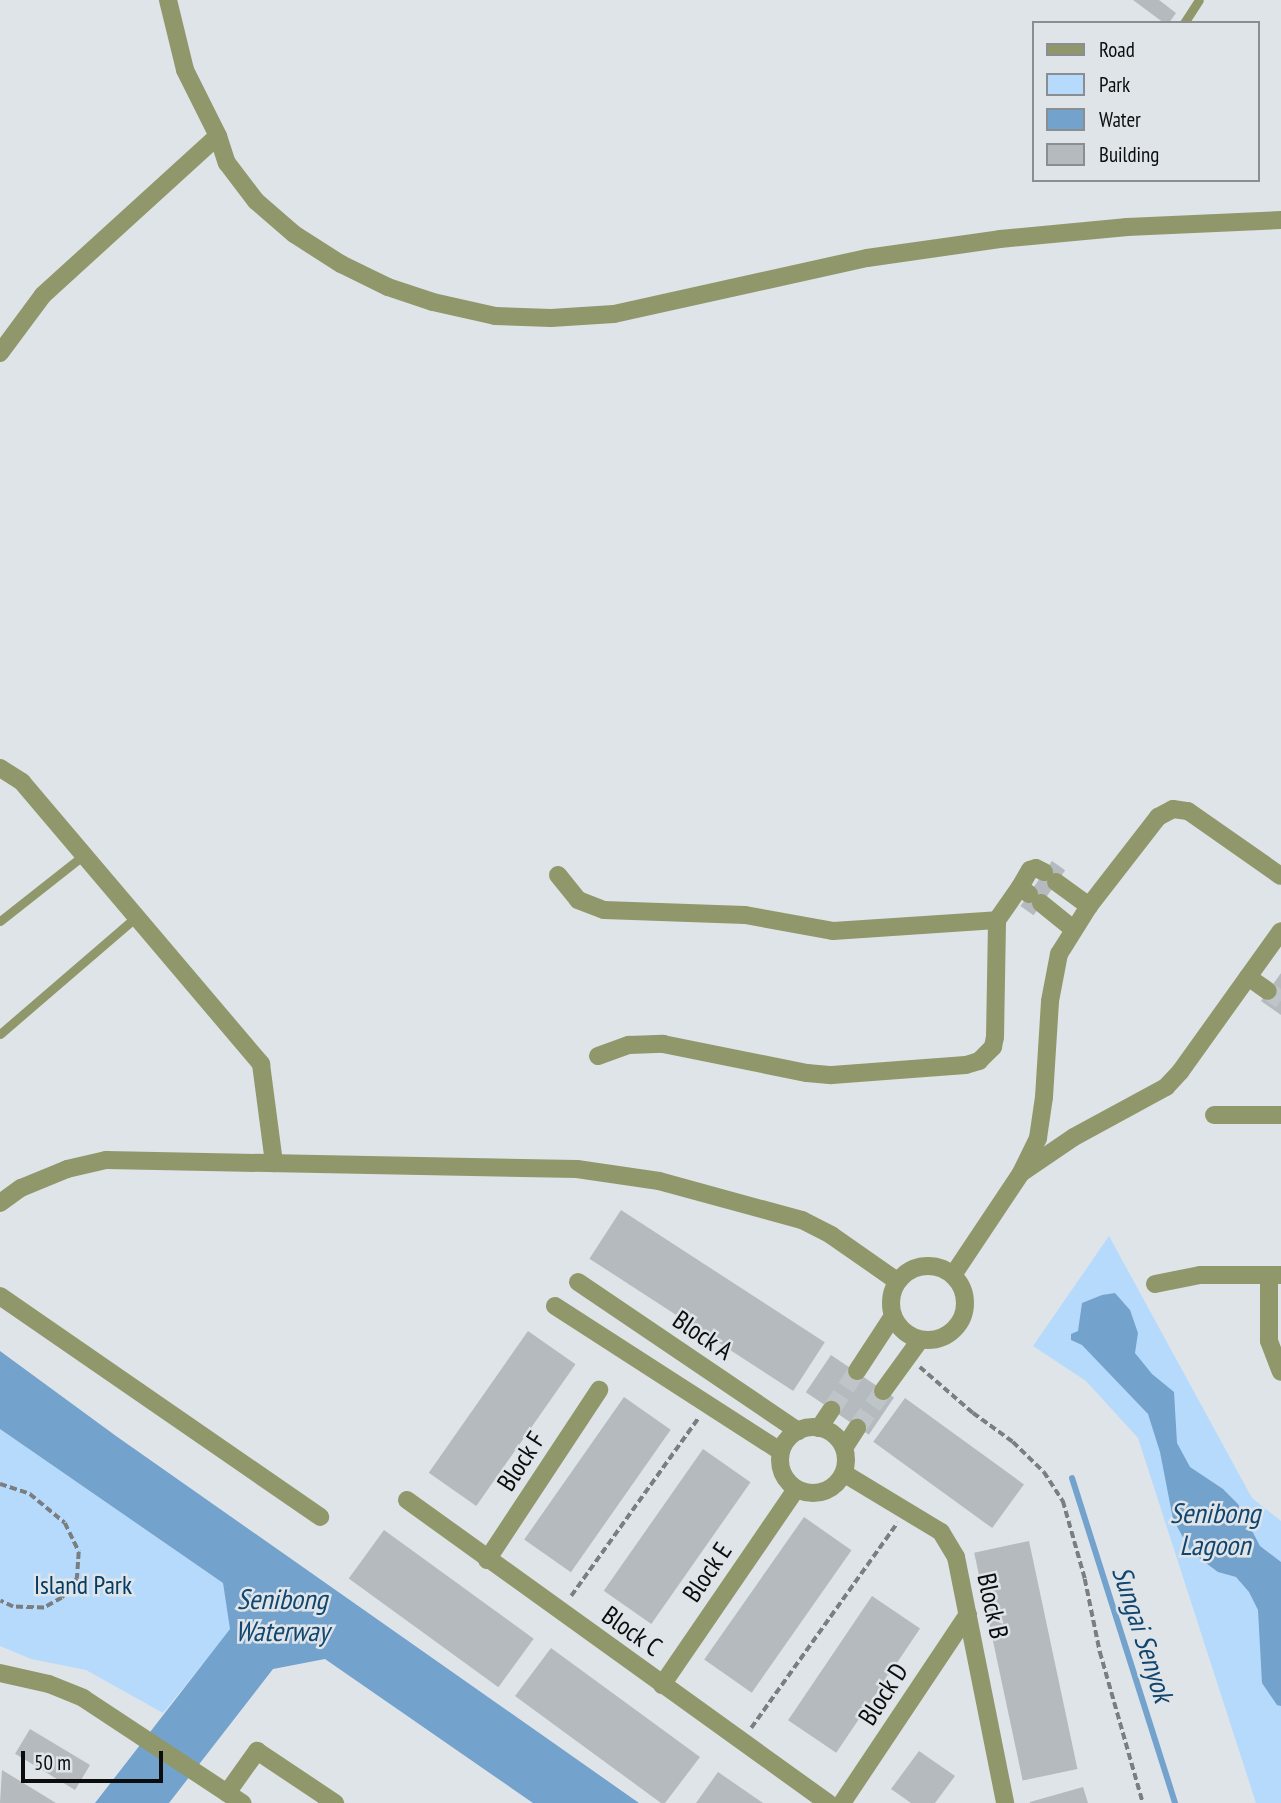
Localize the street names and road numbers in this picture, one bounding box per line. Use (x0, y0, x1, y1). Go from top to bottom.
street label: Block A (667, 1303, 739, 1367)
street label: Block F (490, 1425, 552, 1497)
street label: Block E (676, 1536, 738, 1608)
street label: Block B (971, 1570, 1015, 1642)
street label: Block C (596, 1599, 668, 1663)
street label: Block D (851, 1657, 915, 1731)

